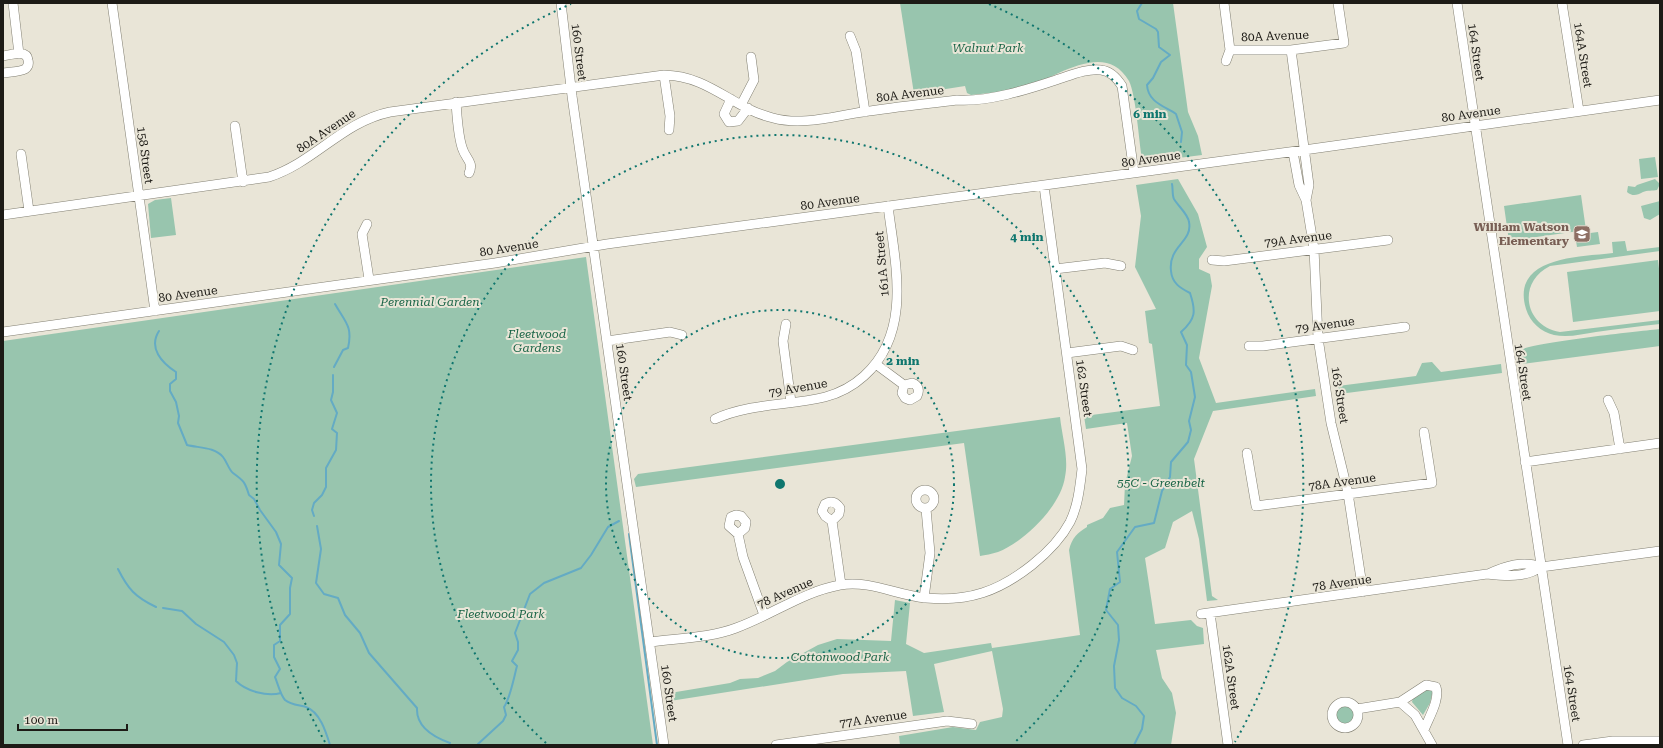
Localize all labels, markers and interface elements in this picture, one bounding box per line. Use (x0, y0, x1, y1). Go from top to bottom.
street label: 164A Street (1571, 21, 1595, 89)
street label: 164 Street (1465, 22, 1487, 82)
street label: 160 Street (569, 23, 590, 82)
street label: 80A Avenue (1241, 28, 1310, 44)
park label: Walnut Park (953, 41, 1024, 55)
street label: 80A Avenue (875, 83, 945, 105)
street label: 80 Avenue (1441, 103, 1502, 125)
street label: 80A Avenue (294, 106, 358, 156)
text: 6 min (1133, 107, 1167, 121)
street label: 158 Street (134, 125, 156, 185)
street label: 80 Avenue (1121, 148, 1182, 170)
street label: 80 Avenue (800, 191, 861, 213)
place label: William Watson Elementary (1473, 220, 1570, 248)
school or university icon: William Watson Elementary (1572, 224, 1592, 244)
street label: 79A Avenue (1263, 228, 1333, 250)
street label: 161A Street (872, 230, 892, 297)
text: 4 min (1010, 230, 1044, 244)
street label: 80 Avenue (479, 236, 540, 260)
street label: 80 Avenue (158, 283, 219, 305)
park label: Perennial Garden (379, 295, 480, 309)
street label: 79 Avenue (1295, 314, 1356, 336)
park label: Fleetwood Gardens (507, 327, 567, 355)
street label: 160 Street (613, 342, 635, 402)
street label: 164 Street (1512, 342, 1535, 402)
text: 2 min (886, 354, 920, 368)
street label: 162 Street (1073, 358, 1095, 418)
street label: 163 Street (1329, 365, 1352, 425)
street label: 79 Avenue (767, 376, 829, 400)
street label: 78A Avenue (1307, 470, 1377, 494)
park label: 55C - Greenbelt (1116, 476, 1206, 490)
centre of rings (773, 477, 787, 491)
street label: 78 Avenue (1312, 572, 1373, 594)
street label: 78 Avenue (755, 574, 815, 611)
park label: Fleetwood Park (456, 607, 545, 621)
street label: 162A Street (1219, 643, 1243, 711)
park label: Cottonwood Park (791, 650, 890, 664)
street label: 160 Street (658, 663, 680, 723)
street label: 164 Street (1561, 663, 1584, 723)
scale bar (18, 706, 127, 732)
street label: 77A Avenue (838, 707, 908, 731)
text: 100 m (24, 713, 58, 727)

